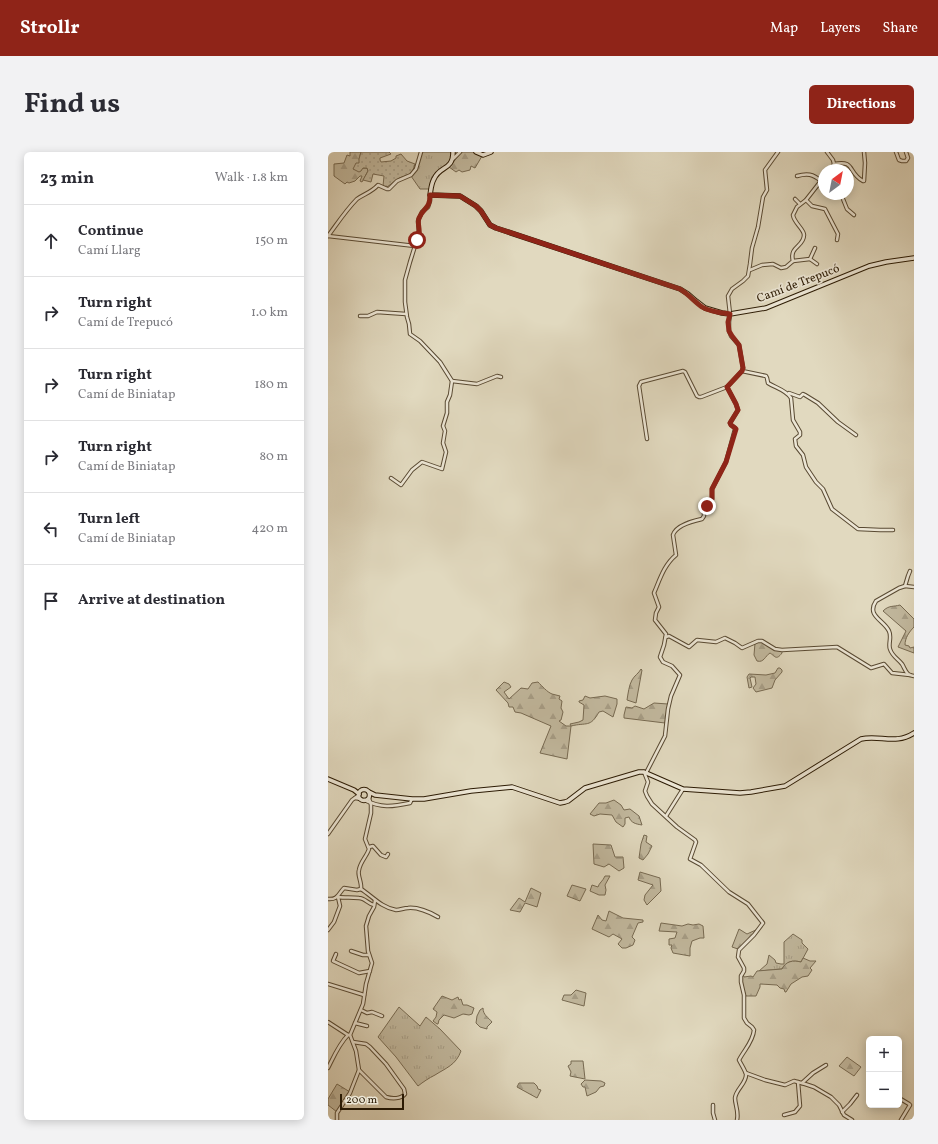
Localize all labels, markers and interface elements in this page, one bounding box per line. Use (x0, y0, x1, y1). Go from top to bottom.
text: Strollr (20, 15, 80, 41)
text: Map (770, 19, 798, 38)
text: Layers (820, 19, 860, 38)
text: Share (882, 19, 918, 38)
text: Find us (24, 85, 120, 124)
button: Directions (809, 85, 914, 124)
north arrow (818, 164, 854, 200)
text: 23 min (40, 167, 94, 190)
text: Walk · 1.8 km (215, 169, 288, 187)
text: Continue (78, 221, 143, 242)
icon: ahead (40, 230, 62, 252)
route start (408, 231, 426, 249)
text: 150 m (255, 232, 288, 250)
text: Camí Llarg (78, 242, 141, 260)
street label: Camí de Trepucó (755, 261, 842, 307)
text: Turn right (78, 293, 152, 314)
icon: right (40, 302, 62, 324)
text: 1.0 km (251, 304, 288, 322)
text: Camí de Trepucó (78, 314, 173, 332)
text: Turn right (78, 365, 152, 386)
icon: right (40, 374, 62, 396)
text: 180 m (254, 376, 288, 394)
text: Camí de Biniatap (78, 386, 176, 404)
text: Turn right (78, 437, 152, 458)
icon: right (40, 446, 62, 468)
text: 80 m (259, 448, 288, 466)
text: Camí de Biniatap (78, 458, 176, 476)
route end (698, 497, 716, 515)
text: Turn left (78, 509, 140, 530)
icon: left (40, 518, 62, 540)
text: 420 m (251, 520, 288, 538)
text: Camí de Biniatap (78, 530, 176, 548)
icon: arrive (40, 590, 62, 612)
text: Arrive at destination (78, 590, 225, 611)
map controls (866, 1036, 902, 1108)
button: + (866, 1036, 902, 1072)
button: − (866, 1072, 902, 1108)
scale bar (340, 1092, 404, 1111)
text: 200 m (346, 1093, 377, 1108)

